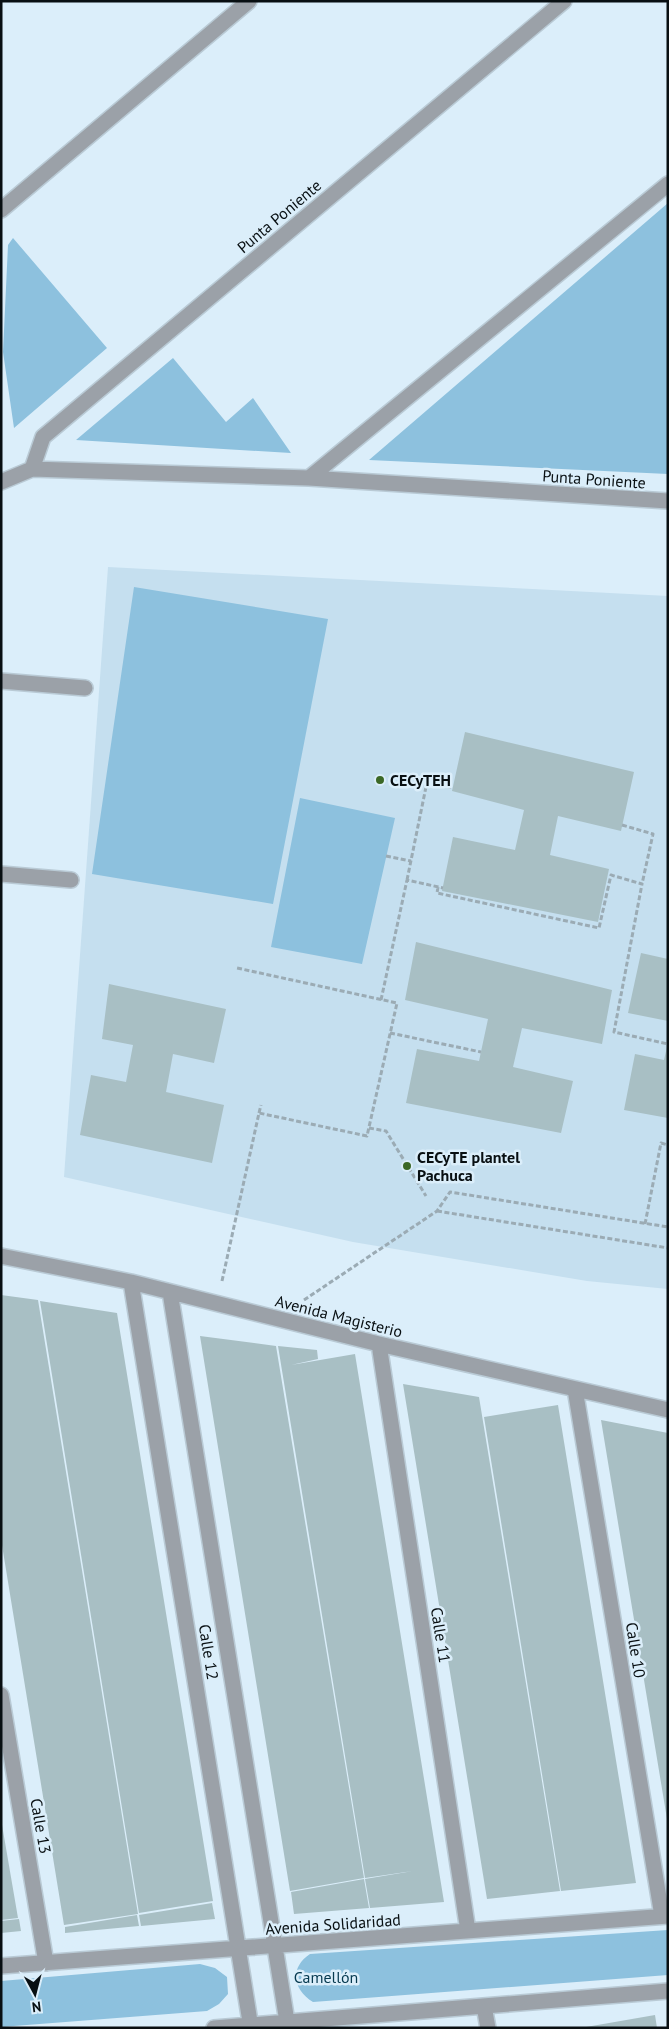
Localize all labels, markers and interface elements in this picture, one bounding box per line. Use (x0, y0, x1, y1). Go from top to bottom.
street label: Punta Poniente (233, 175, 325, 257)
street label: Punta Poniente (542, 465, 646, 493)
place label: CECyTEH (390, 770, 451, 790)
marker: CECyTEH (374, 774, 386, 786)
place label: CECyTE plantel Pachuca (417, 1147, 520, 1185)
marker: CECyTE plantel Pachuca (401, 1160, 413, 1172)
street label: Avenida Magisterio (273, 1291, 405, 1341)
street label: Calle 11 (427, 1606, 455, 1664)
street label: Calle 10 (622, 1621, 650, 1679)
street label: Calle 12 (195, 1623, 223, 1681)
street label: Calle 13 (26, 1797, 56, 1855)
street label: Avenida Solidaridad (265, 1909, 401, 1939)
park label: Camellón (294, 1967, 358, 1987)
north arrow (10, 1969, 60, 2019)
text: N (31, 1997, 42, 2016)

